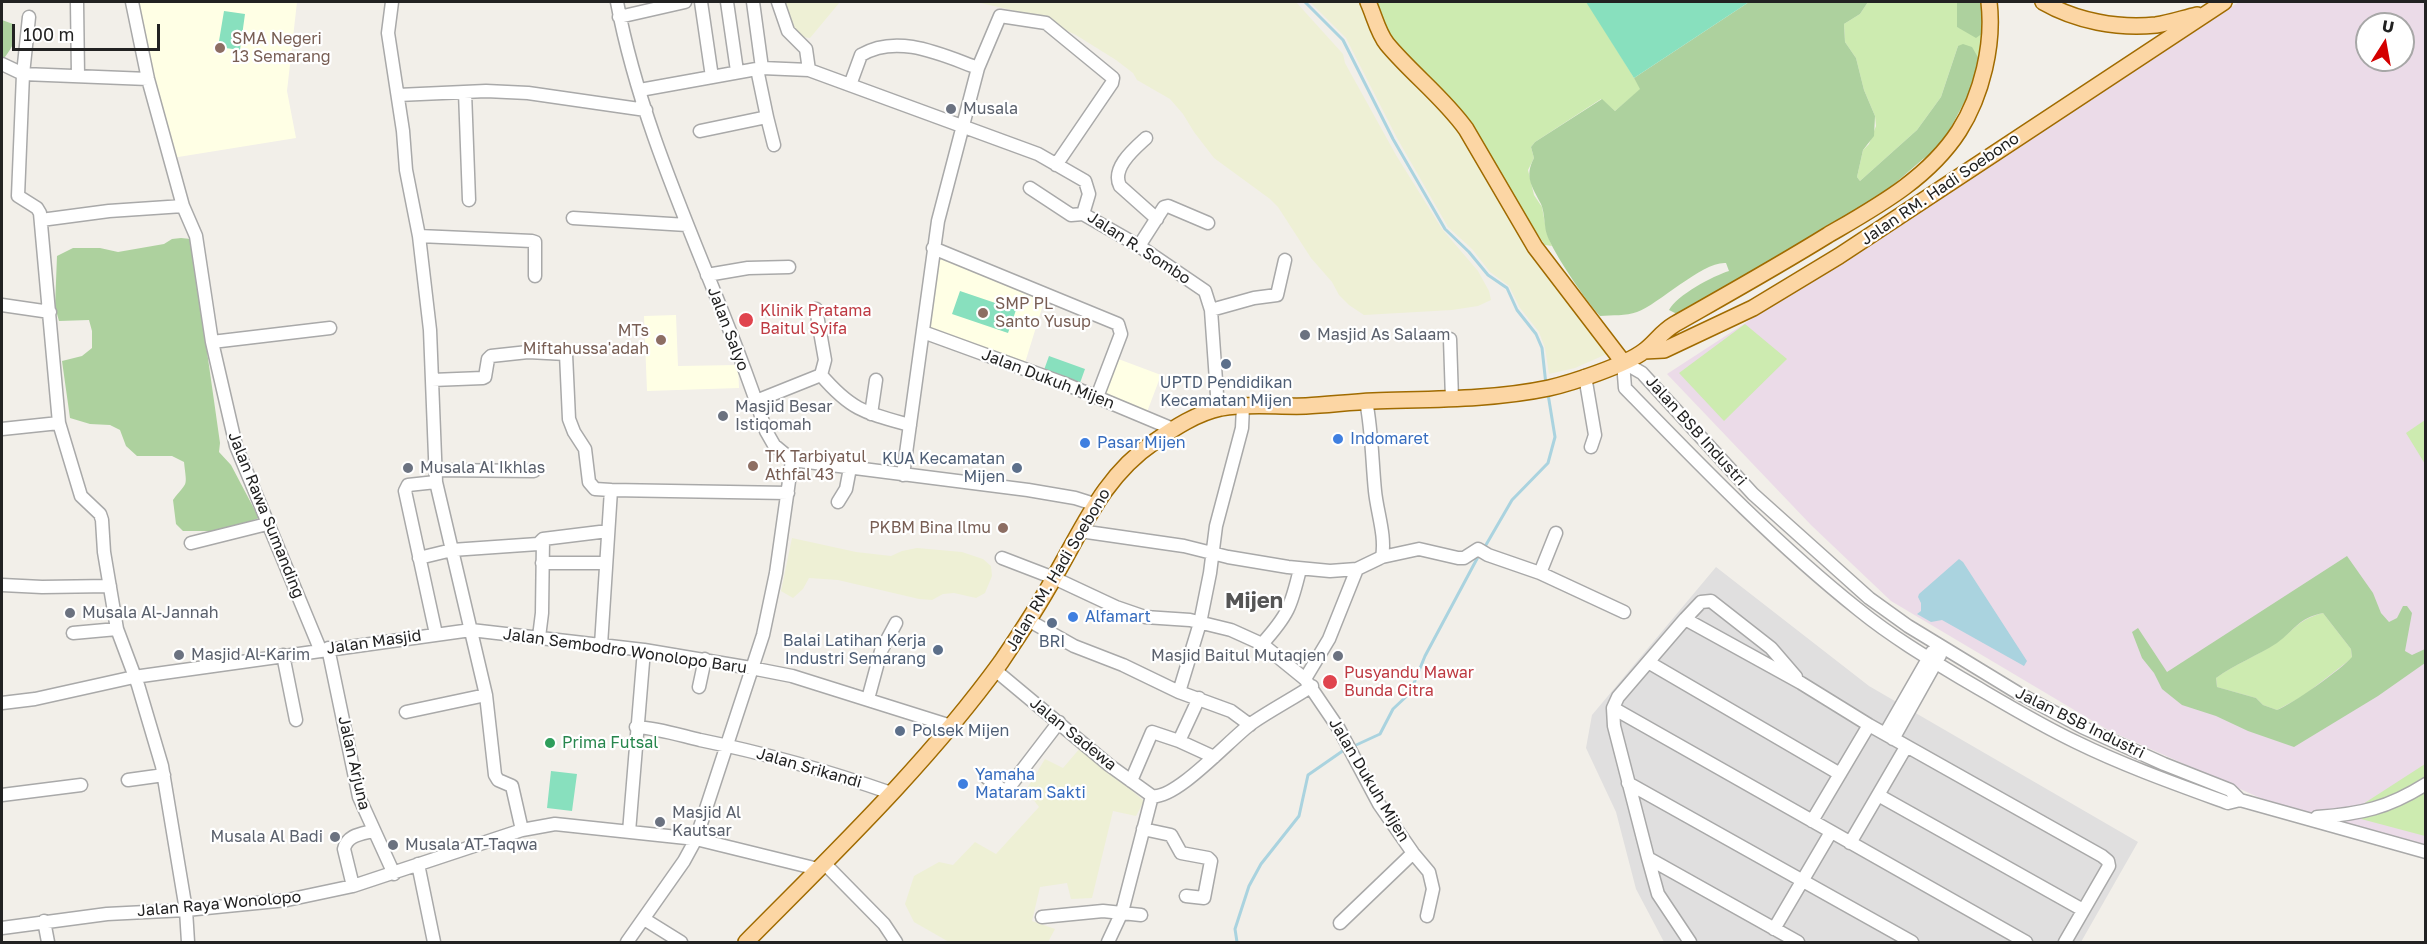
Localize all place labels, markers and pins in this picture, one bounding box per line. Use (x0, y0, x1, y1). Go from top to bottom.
place label: SMA Negeri 13 Semarang (232, 29, 331, 67)
marker: SMA Negeri 13 Semarang (213, 41, 227, 55)
place label: Musala (963, 99, 1018, 119)
marker: Musala (944, 102, 958, 116)
place label: SMP PL Santo Yusup (995, 294, 1091, 332)
place label: Klinik Pratama Baitul Syifa (760, 301, 872, 339)
marker: SMP PL Santo Yusup (976, 306, 990, 320)
marker: Klinik Pratama Baitul Syifa (737, 311, 755, 329)
place label: MTs Miftahussa'adah (523, 321, 649, 359)
place label: Masjid As Salaam (1317, 325, 1450, 345)
marker: Masjid As Salaam (1298, 328, 1312, 342)
marker: MTs Miftahussa'adah (654, 333, 668, 347)
marker: UPTD Pendidikan Kecamatan Mijen (1219, 357, 1233, 371)
place label: UPTD Pendidikan Kecamatan Mijen (1160, 373, 1292, 411)
place label: Masjid Besar Istiqomah (735, 397, 832, 435)
marker: Masjid Besar Istiqomah (716, 409, 730, 423)
place label: Indomaret (1350, 429, 1429, 449)
marker: Indomaret (1331, 432, 1345, 446)
place label: Pasar Mijen (1097, 433, 1186, 453)
marker: Pasar Mijen (1078, 436, 1092, 450)
place label: TK Tarbiyatul Athfal 43 (765, 447, 866, 485)
place label: KUA Kecamatan Mijen (882, 449, 1005, 487)
place label: Musala Al Ikhlas (420, 458, 545, 478)
marker: TK Tarbiyatul Athfal 43 (746, 459, 760, 473)
marker: Musala Al Ikhlas (401, 461, 415, 475)
marker: KUA Kecamatan Mijen (1010, 461, 1024, 475)
place label: PKBM Bina Ilmu (869, 518, 991, 538)
marker: PKBM Bina Ilmu (996, 521, 1010, 535)
place label: Musala Al-Jannah (82, 603, 219, 623)
marker: Musala Al-Jannah (63, 606, 77, 620)
place label: Alfamart (1085, 607, 1151, 627)
marker: Alfamart (1066, 610, 1080, 624)
marker: BRI (1045, 616, 1059, 630)
place label: Balai Latihan Kerja Industri Semarang (783, 631, 926, 669)
place label: BRI (1039, 632, 1065, 652)
marker: Balai Latihan Kerja Industri Semarang (931, 643, 945, 657)
place label: Masjid Al-Karim (191, 645, 310, 665)
place label: Masjid Baitul Mutaqien (1151, 646, 1326, 666)
marker: Masjid Al-Karim (172, 648, 186, 662)
marker: Masjid Baitul Mutaqien (1331, 649, 1345, 663)
place label: Pusyandu Mawar Bunda Citra (1344, 663, 1474, 701)
marker: Pusyandu Mawar Bunda Citra (1321, 673, 1339, 691)
place label: Polsek Mijen (912, 721, 1009, 741)
marker: Polsek Mijen (893, 724, 907, 738)
place label: Prima Futsal (562, 733, 658, 753)
marker: Prima Futsal (543, 736, 557, 750)
place label: Yamaha Mataram Sakti (975, 765, 1086, 803)
marker: Yamaha Mataram Sakti (956, 777, 970, 791)
place label: Masjid Al Kautsar (672, 803, 741, 841)
marker: Masjid Al Kautsar (653, 815, 667, 829)
place label: Musala Al Badi (210, 827, 323, 847)
marker: Musala Al Badi (328, 830, 342, 844)
place label: Musala AT-Taqwa (405, 835, 538, 855)
marker: Musala AT-Taqwa (386, 838, 400, 852)

